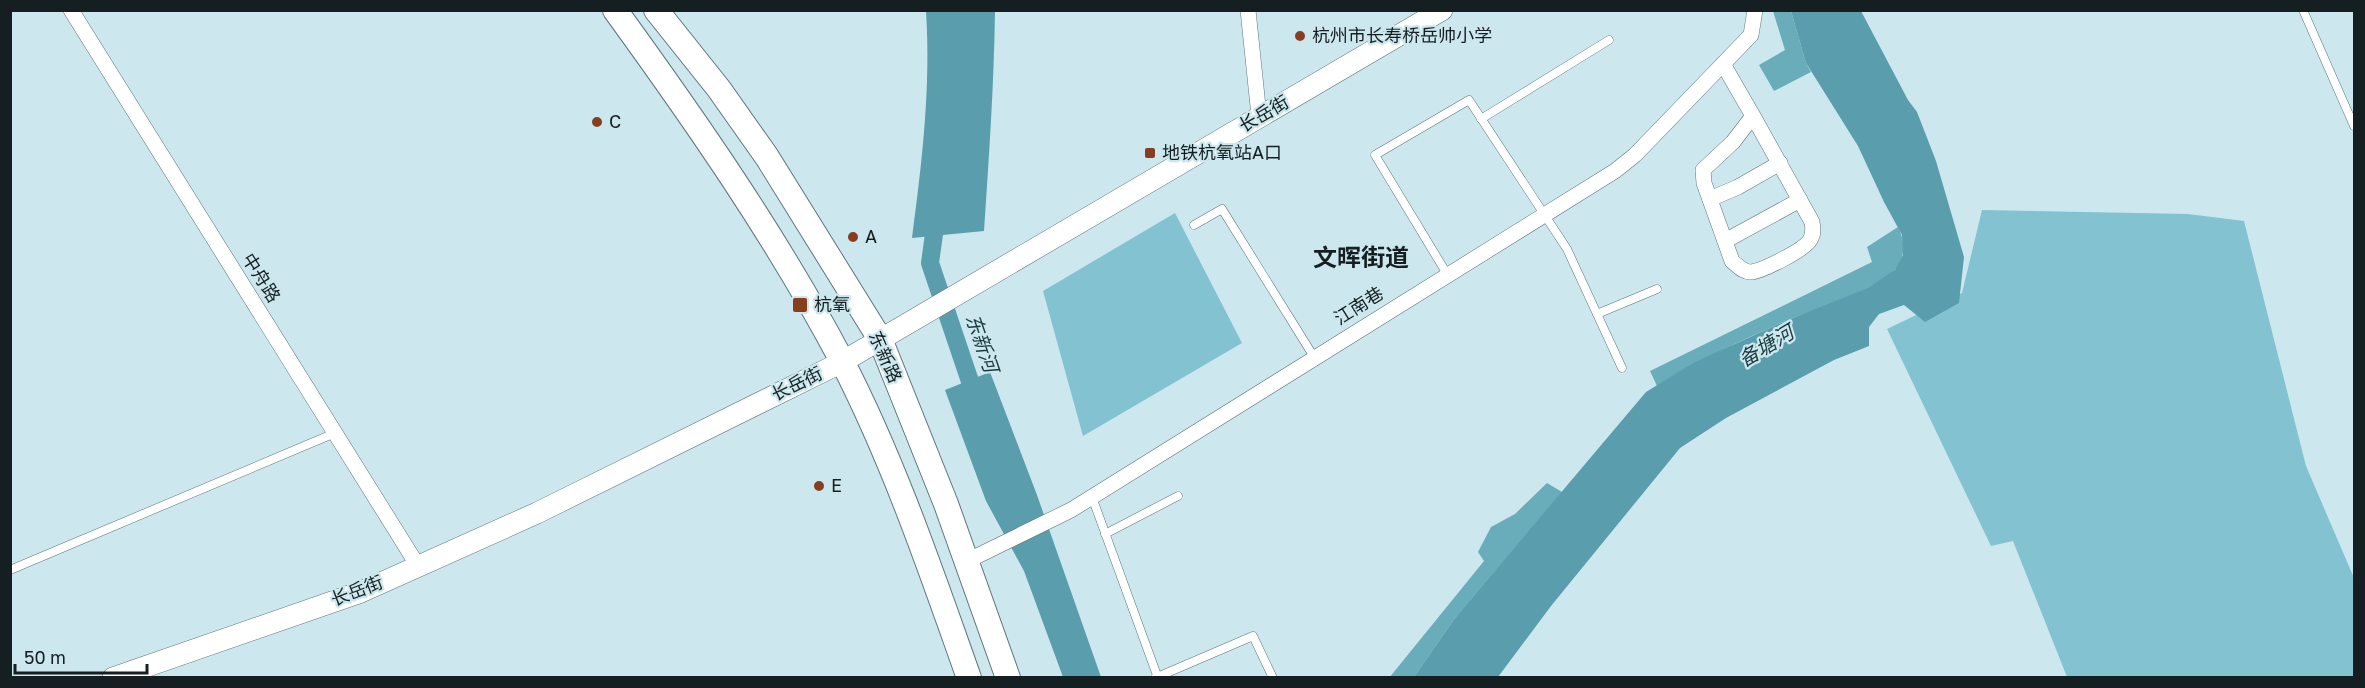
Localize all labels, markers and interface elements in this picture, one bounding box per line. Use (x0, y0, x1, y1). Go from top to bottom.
place label: 杭州市长寿桥岳帅小学 (1312, 24, 1492, 46)
marker: 杭州市长寿桥岳帅小学 (1293, 29, 1307, 43)
street label: 长岳街 (1235, 90, 1292, 136)
place label: C (609, 110, 621, 132)
marker: C (590, 115, 604, 129)
place label: 地铁杭氧站A口 (1162, 141, 1282, 163)
marker: 地铁杭氧站A口 (1143, 146, 1157, 160)
place label: A (865, 225, 877, 247)
marker: A (846, 230, 860, 244)
district label: 文晖街道 (1313, 242, 1409, 271)
street label: 中舟路 (238, 249, 285, 306)
street label: 江南巷 (1330, 282, 1387, 329)
place label: 杭氧 (814, 293, 850, 315)
marker: 杭氧 (791, 296, 809, 314)
water label: 东新河 (962, 310, 1005, 379)
water label: 备塘河 (1734, 317, 1801, 371)
street label: 东新路 (865, 327, 907, 386)
street label: 长岳街 (767, 361, 826, 405)
place label: E (831, 474, 842, 496)
marker: E (812, 479, 826, 493)
street label: 长岳街 (327, 570, 386, 610)
scale bar (15, 637, 147, 675)
text: 50 m (24, 646, 66, 668)

